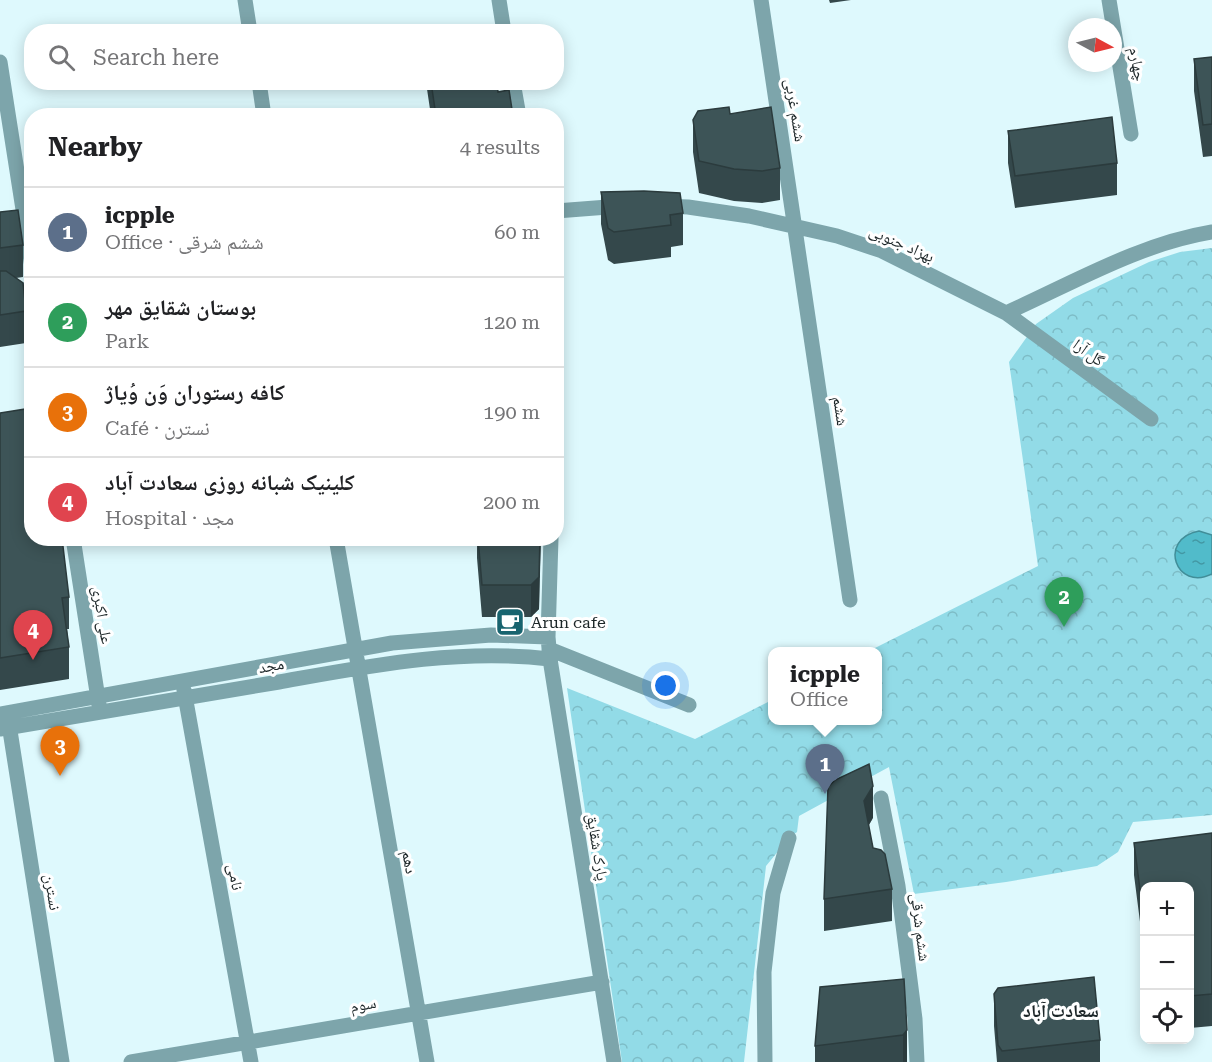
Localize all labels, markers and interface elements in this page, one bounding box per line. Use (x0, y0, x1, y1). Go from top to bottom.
north arrow (1068, 18, 1122, 72)
search box (24, 24, 564, 90)
icon: search (45, 41, 78, 74)
text: Search here (93, 45, 219, 70)
street label: چهارم (1124, 46, 1150, 83)
street label: ششم غربی (780, 77, 810, 143)
text: Nearby (48, 132, 142, 162)
text: 4 results (460, 135, 540, 159)
text: icpple (105, 203, 175, 228)
text: 1 (62, 220, 73, 244)
text: 60 m (494, 220, 540, 244)
street label: بهزاد جنوبی (866, 221, 937, 267)
text: Office · ششم شرقی (105, 230, 264, 254)
text: بوستان شقایق مهر (105, 295, 256, 320)
text: 2 (62, 310, 73, 334)
text: 120 m (483, 310, 540, 334)
text: Park (105, 329, 149, 353)
street label: گل آرا (1069, 335, 1108, 371)
text: کافه رستوران وَن وُياژ (105, 380, 285, 405)
street label: ششم (828, 395, 852, 427)
text: 3 (62, 400, 73, 424)
text: 190 m (483, 400, 540, 424)
text: Café · نسترن (105, 416, 210, 440)
text: کلینیک شبانه روزی سعادت آباد (105, 470, 355, 495)
text: 4 (62, 490, 73, 514)
text: 200 m (483, 490, 540, 514)
text: Hospital · مجد (105, 506, 234, 530)
pin: 2 (1044, 578, 1084, 627)
street label: علی اکبری (88, 585, 116, 646)
cafe icon: Arun cafe (494, 606, 526, 638)
pin: 4 (14, 610, 52, 660)
place label: Arun cafe (531, 613, 606, 632)
popup (768, 647, 882, 725)
street label: مجد (257, 654, 285, 677)
text: icpple (790, 662, 860, 687)
your location (651, 671, 680, 700)
text: Office (790, 687, 848, 711)
pin: 3 (40, 726, 80, 776)
pin: 1 (806, 744, 844, 794)
street label: پارک شقایق (582, 812, 612, 882)
street label: دهم (397, 849, 421, 875)
street label: نامی (223, 862, 247, 892)
street label: نسترن (39, 873, 65, 912)
map controls (1140, 882, 1194, 1044)
button: + (1140, 882, 1194, 936)
street label: ششم شرقی (906, 892, 934, 962)
button: − (1140, 936, 1194, 990)
button: locate (1140, 990, 1194, 1044)
street label: سوم (349, 993, 378, 1017)
district label: سعادت آباد (1023, 1000, 1099, 1022)

